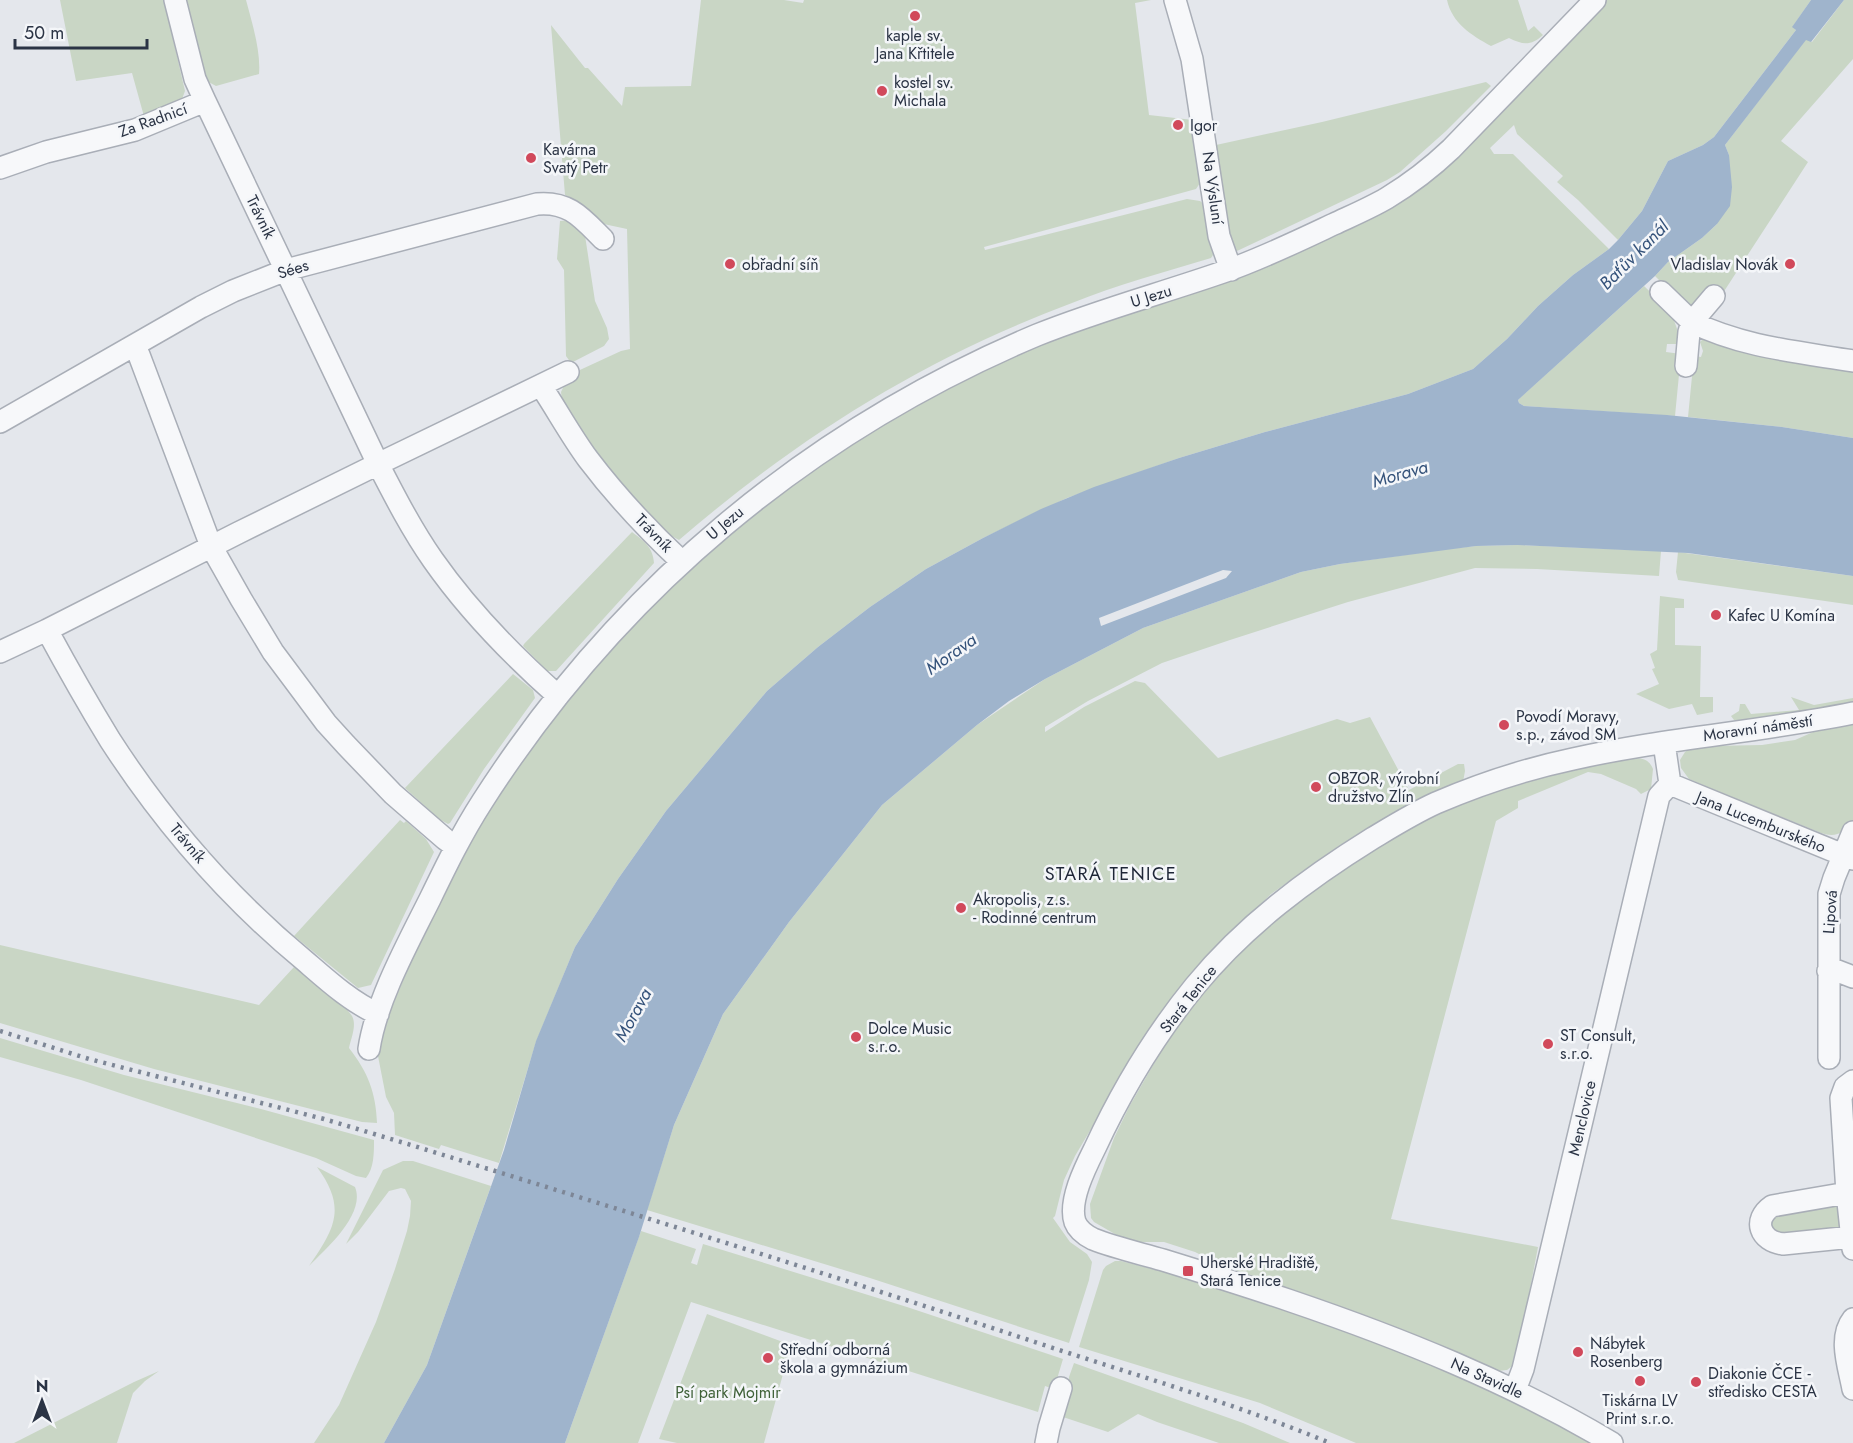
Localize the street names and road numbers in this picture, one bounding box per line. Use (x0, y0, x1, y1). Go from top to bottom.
street label: Za Radnicí (116, 97, 191, 143)
street label: Na Výsluní (1196, 150, 1230, 227)
street label: Trávník (241, 191, 282, 244)
street label: Sées (274, 253, 312, 285)
street label: U Jezu (1127, 279, 1175, 313)
street label: U Jezu (701, 501, 749, 545)
street label: Trávník (630, 508, 679, 558)
street label: Moravní náměstí (1702, 709, 1815, 747)
street label: Jana Lucemburského (1691, 785, 1829, 859)
street label: Trávník (164, 818, 212, 869)
street label: Lipová (1817, 889, 1843, 935)
street label: Stará Tenice (1154, 960, 1222, 1038)
street label: Menclovice (1562, 1078, 1602, 1158)
street label: Na Stavidle (1447, 1352, 1527, 1404)

